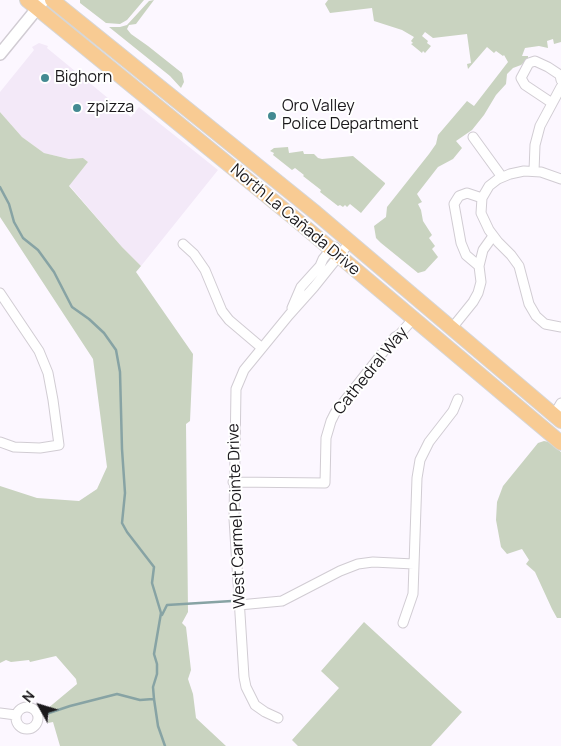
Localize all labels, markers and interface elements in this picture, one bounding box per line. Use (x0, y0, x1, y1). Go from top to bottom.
place label: Bighorn (55, 68, 112, 88)
marker: Bighorn (39, 72, 51, 84)
place label: Oro Valley Police Department (282, 97, 419, 135)
place label: zpizza (87, 98, 134, 118)
marker: zpizza (71, 102, 83, 114)
marker: Oro Valley Police Department (266, 110, 278, 122)
street label: North La Cañada Drive (226, 160, 364, 280)
street label: Cathedral Way (330, 323, 412, 419)
street label: West Carmel Pointe Drive (224, 423, 250, 609)
north arrow (15, 681, 65, 731)
text: N (17, 686, 39, 706)

